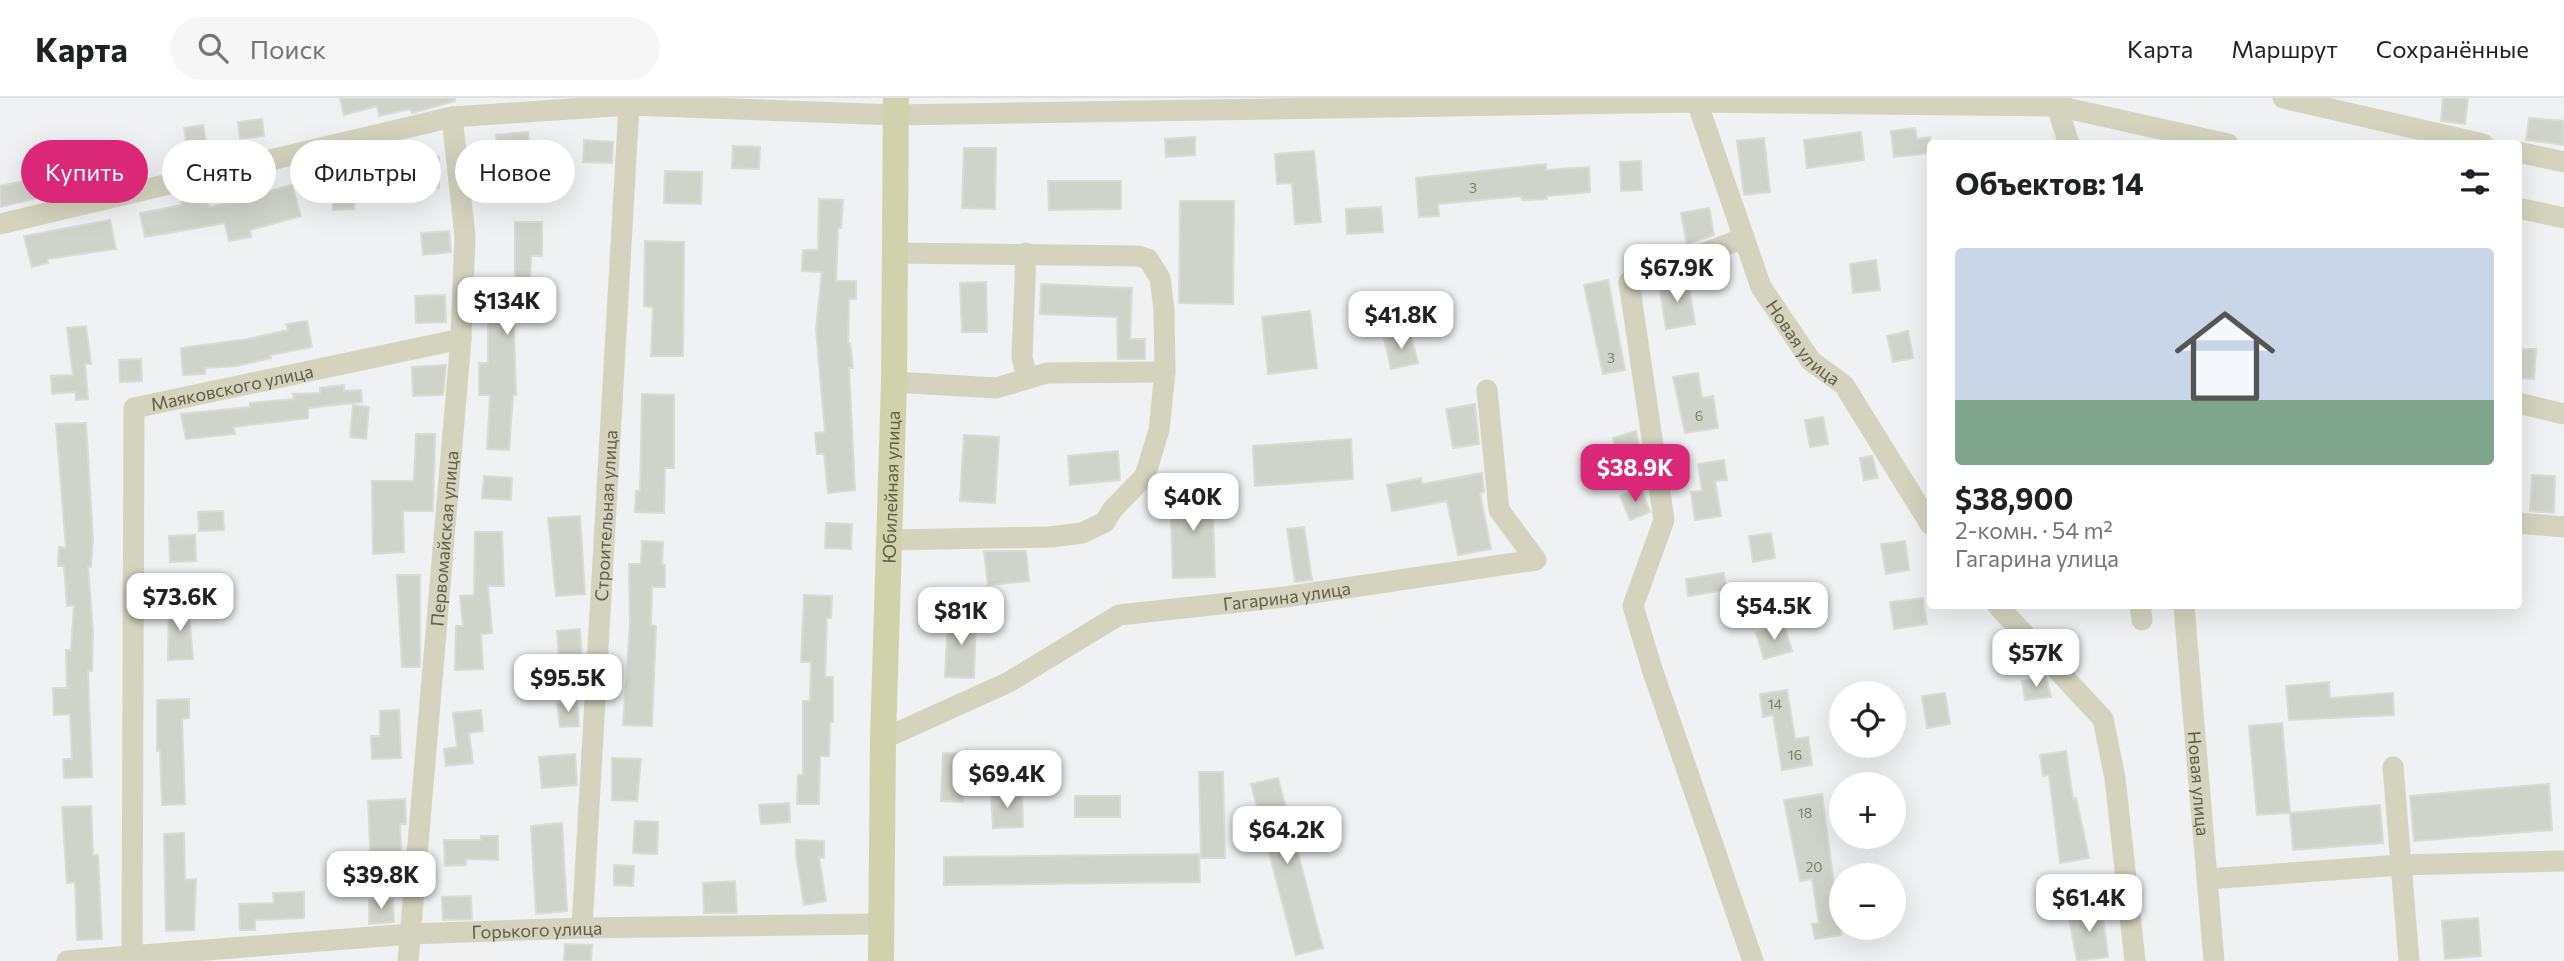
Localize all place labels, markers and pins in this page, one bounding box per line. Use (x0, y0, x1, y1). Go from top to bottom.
pin: $67.9K (1620, 244, 1734, 304)
pin: $134K (458, 278, 556, 337)
pin: $41.8K (1344, 292, 1458, 351)
pin: $38.9K (1578, 444, 1692, 504)
pin: $40K (1152, 474, 1234, 533)
pin: $73.6K (123, 574, 237, 633)
pin: $54.5K (1717, 582, 1831, 642)
pin: $81K (920, 588, 1002, 647)
pin: $57K (1995, 630, 2077, 689)
pin: $95.5K (511, 654, 625, 714)
pin: $69.4K (950, 750, 1064, 810)
pin: $64.2K (1230, 806, 1344, 866)
pin: $39.8K (324, 852, 438, 911)
pin: $61.4K (2032, 874, 2146, 934)

